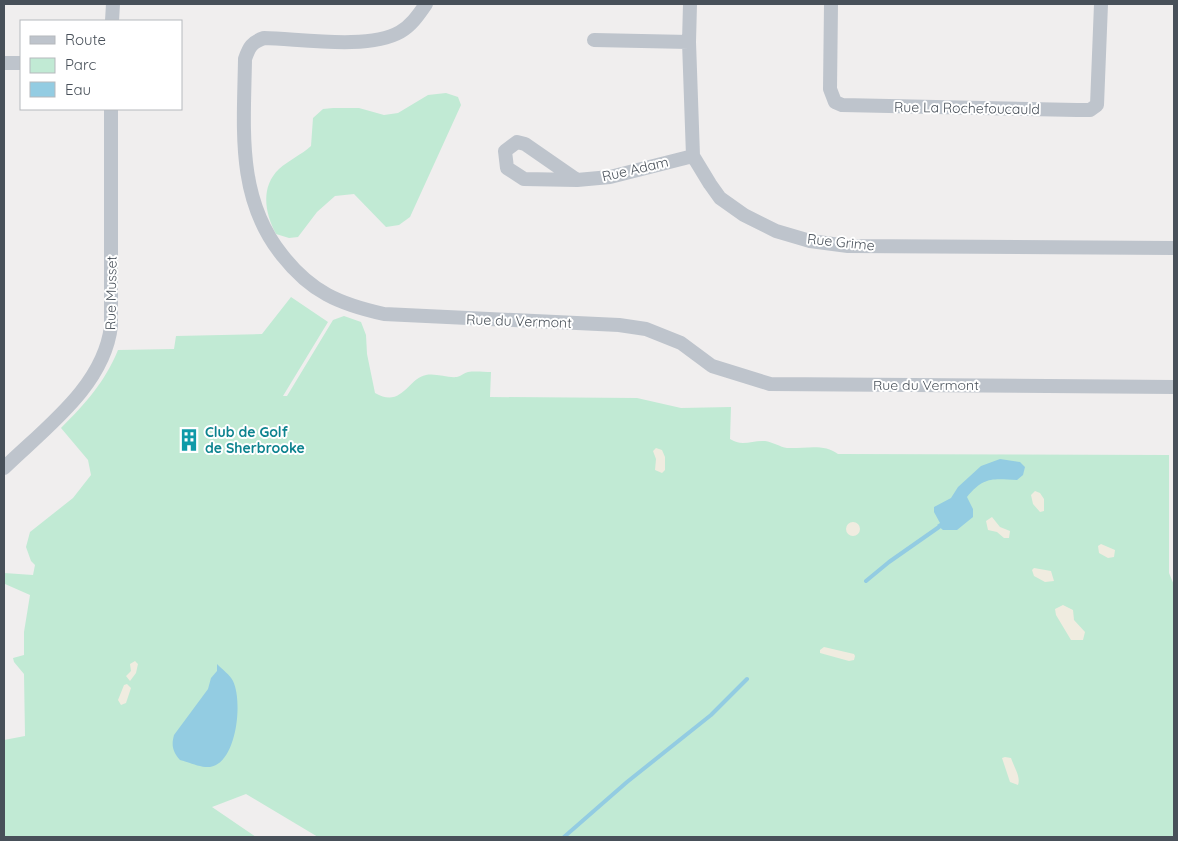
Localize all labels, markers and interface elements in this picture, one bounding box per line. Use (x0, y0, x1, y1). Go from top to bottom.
legend (20, 20, 182, 110)
text: Route (65, 30, 106, 49)
text: Parc (65, 55, 96, 74)
text: Eau (65, 80, 91, 99)
street label: Rue La Rochefoucauld (894, 98, 1040, 118)
street label: Rue Adam (600, 153, 670, 185)
street label: Rue Grime (806, 230, 876, 254)
street label: Rue Musset (101, 255, 121, 330)
street label: Rue du Vermont (466, 310, 572, 332)
street label: Rue du Vermont (873, 376, 979, 394)
place label: Club de Golf de Sherbrooke (205, 423, 305, 457)
building icon: Club de Golf de Sherbrooke (176, 427, 202, 453)

